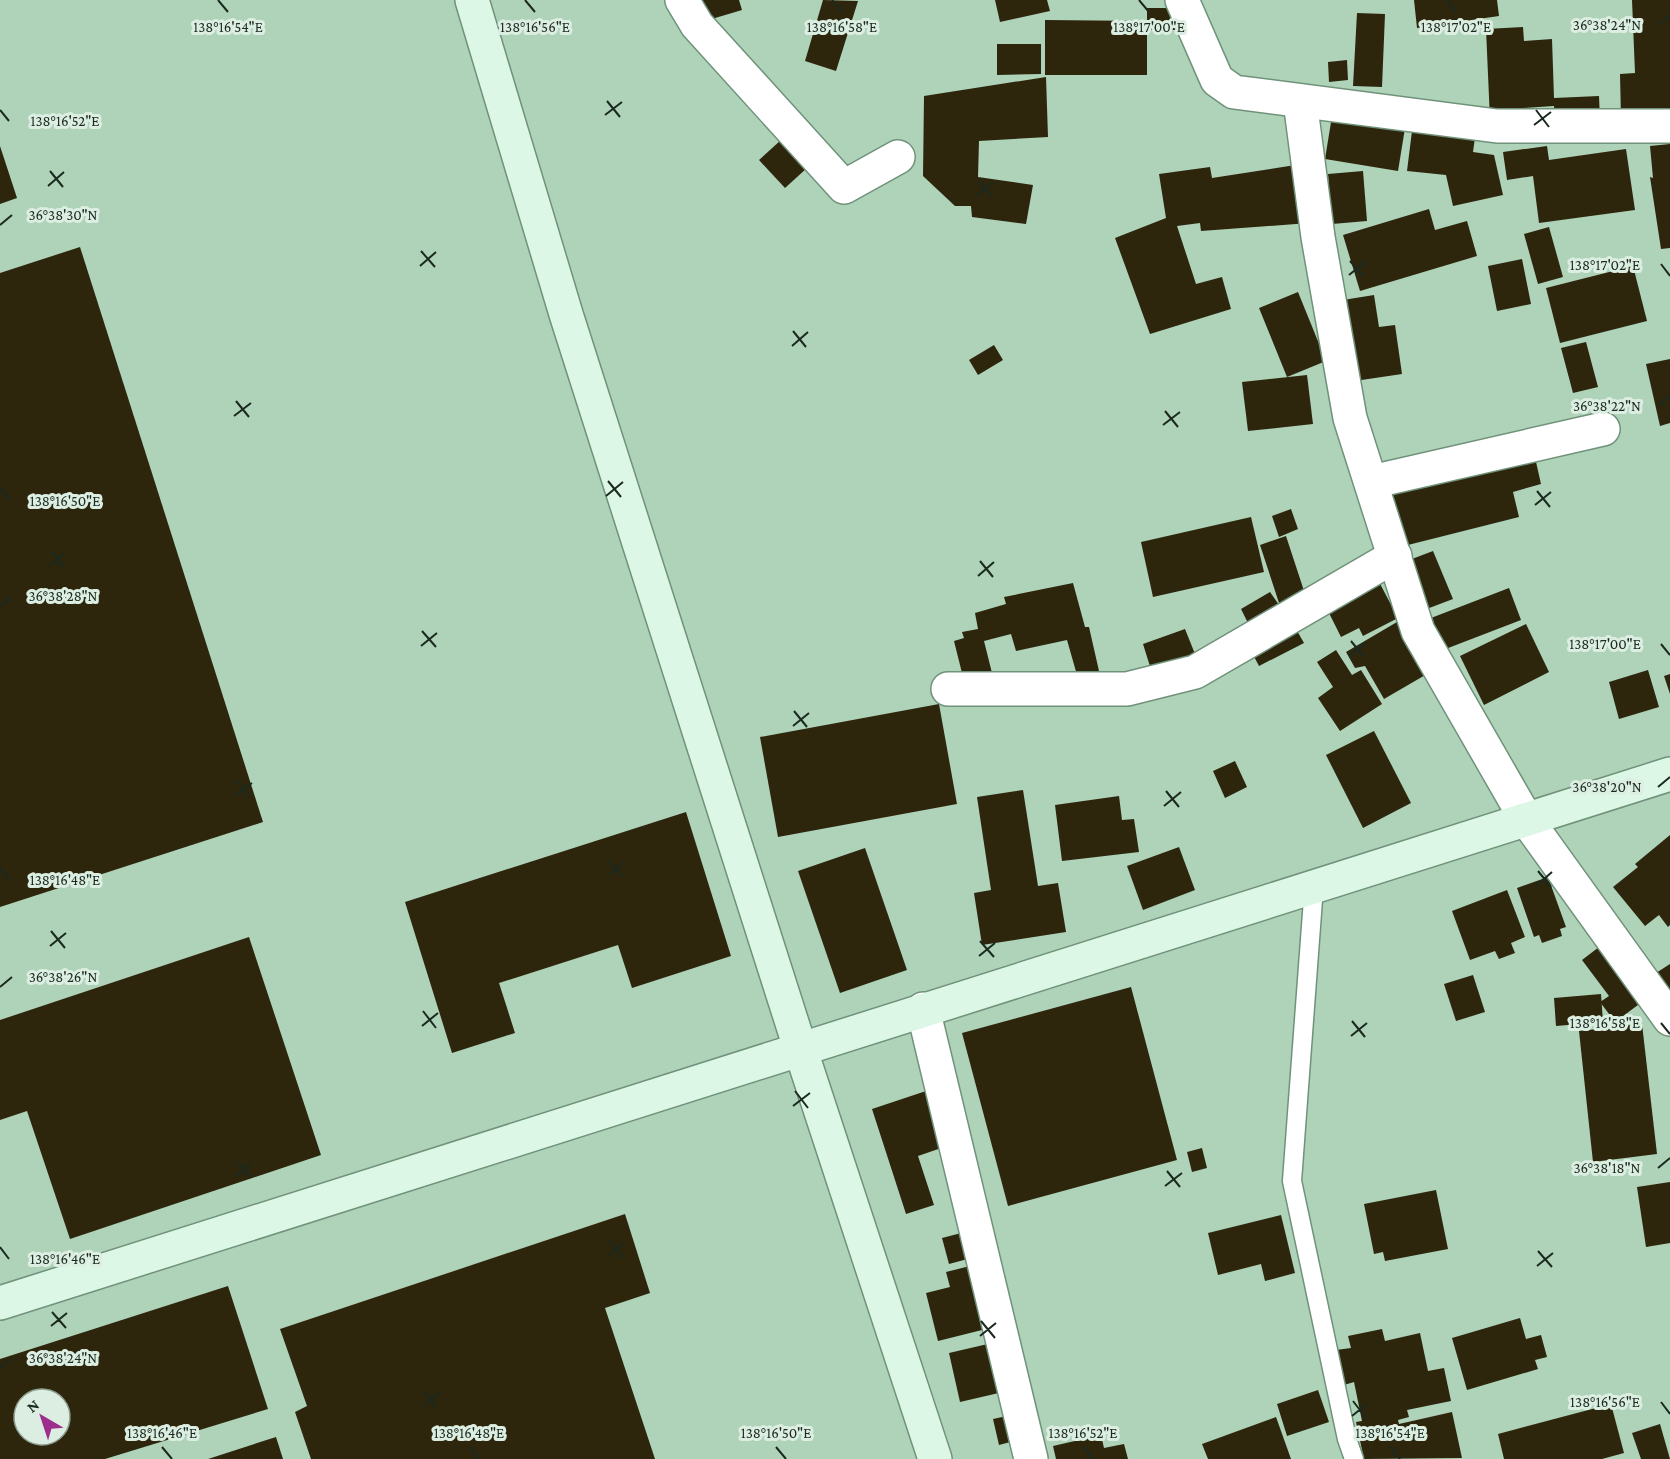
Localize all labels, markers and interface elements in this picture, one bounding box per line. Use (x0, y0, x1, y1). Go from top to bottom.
text: 36°38'24"N (1573, 17, 1641, 33)
text: 138°16'54"E (193, 19, 263, 35)
text: 138°16'56"E (500, 19, 570, 35)
text: 138°16'58"E (807, 19, 877, 35)
text: 138°17'00"E (1113, 19, 1185, 35)
text: 138°17'02"E (1421, 19, 1491, 35)
text: 138°16'52"E (31, 113, 99, 129)
text: 36°38'30"N (29, 207, 98, 223)
text: 138°17'02"E (1570, 257, 1640, 273)
text: 36°38'22"N (1573, 398, 1641, 414)
text: 138°16'50"E (30, 493, 100, 509)
text: 36°38'28"N (29, 588, 98, 604)
text: 138°17'00"E (1569, 636, 1641, 652)
text: 36°38'20"N (1572, 779, 1642, 795)
text: 138°16'48"E (30, 872, 100, 888)
text: 36°38'26"N (29, 969, 97, 985)
text: 138°16'58"E (1570, 1015, 1640, 1031)
text: 36°38'18"N (1574, 1160, 1641, 1176)
text: 138°16'46"E (30, 1251, 100, 1267)
text: 36°38'24"N (29, 1350, 97, 1366)
north arrow (12, 1387, 72, 1447)
text: 138°16'56"E (1570, 1394, 1640, 1410)
text: N (23, 1396, 43, 1416)
text: 138°16'46"E (127, 1425, 197, 1441)
text: 138°16'48"E (434, 1425, 504, 1441)
text: 138°16'50"E (741, 1425, 811, 1441)
text: 138°16'52"E (1049, 1425, 1117, 1441)
text: 138°16'54"E (1355, 1425, 1425, 1441)

